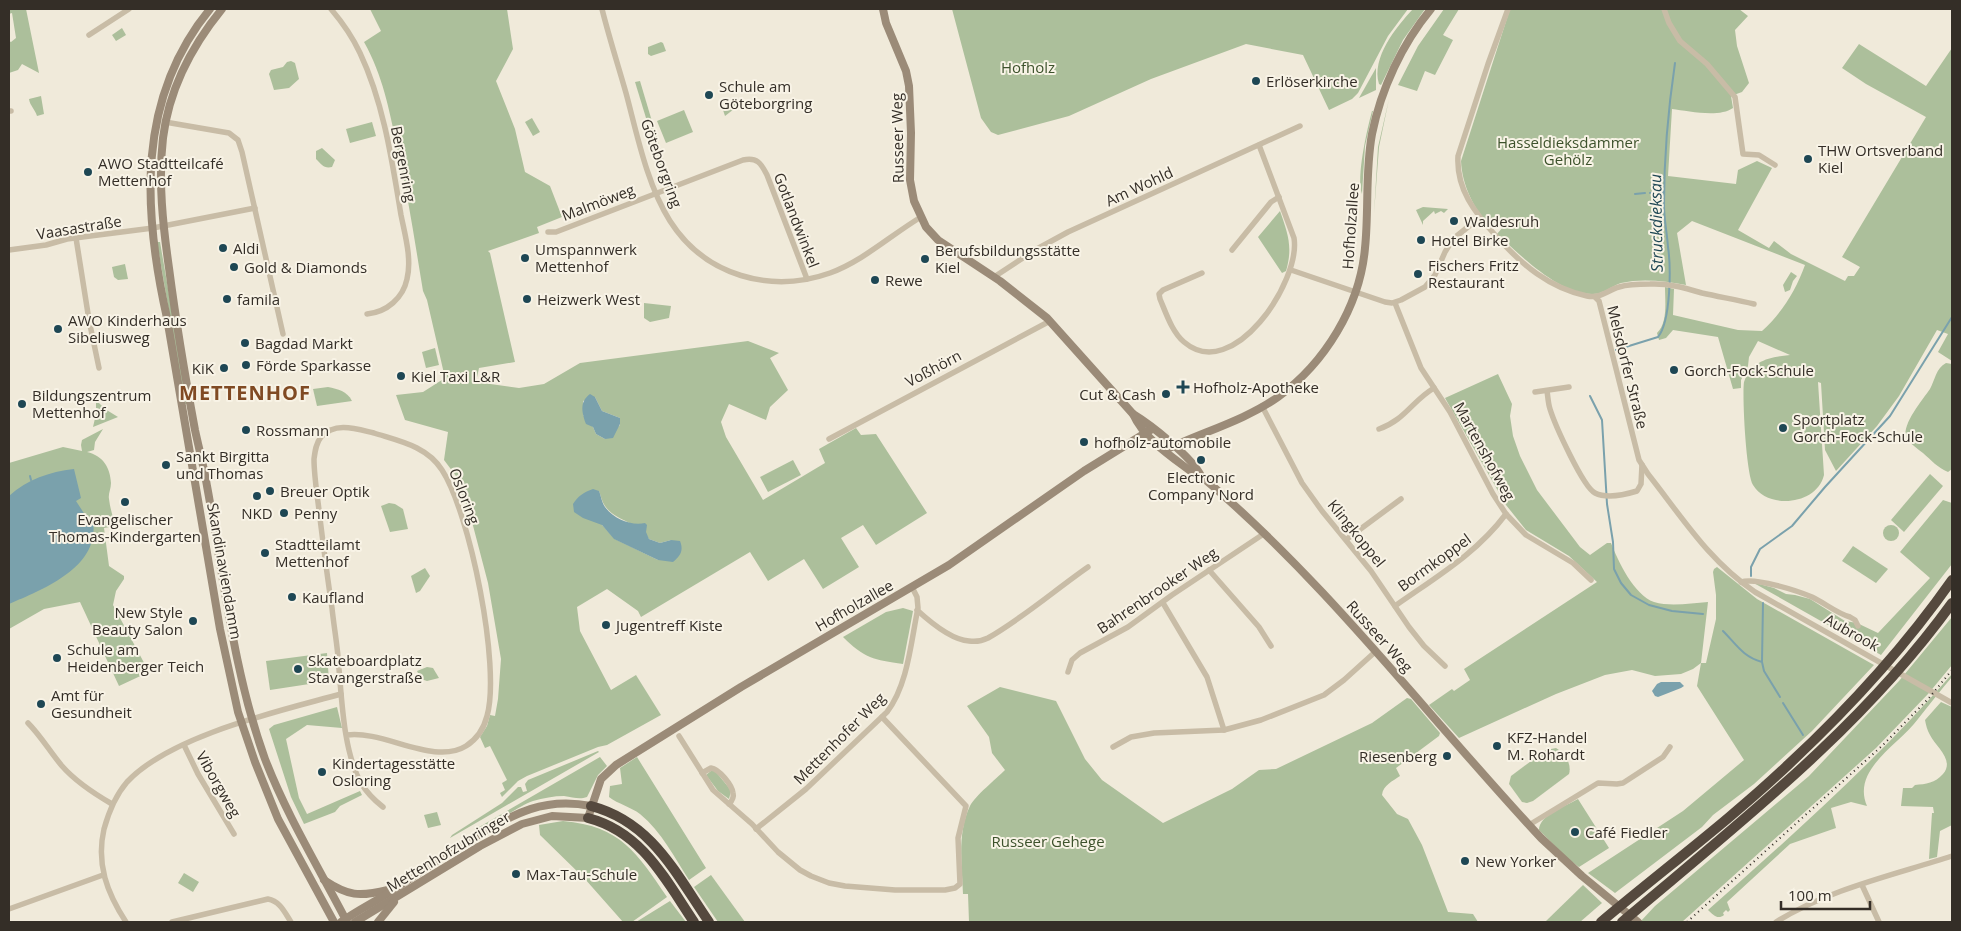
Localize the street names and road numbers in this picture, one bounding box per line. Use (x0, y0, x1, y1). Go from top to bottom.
street label: Russeer Weg (886, 93, 908, 183)
street label: Göteborgring (637, 116, 687, 210)
street label: Bergenring (387, 124, 421, 204)
street label: Am Wohld (1102, 162, 1176, 210)
street label: Gotlandwinkel (770, 170, 824, 270)
street label: Malmöweg (559, 179, 637, 225)
street label: Hofholzallee (1337, 182, 1363, 270)
street label: Vaasastraße (35, 210, 123, 244)
street label: Melsdorfer Straße (1603, 303, 1653, 431)
street label: Voßhörn (901, 345, 965, 391)
street label: Martenshofweg (1450, 398, 1520, 504)
street label: Osloring (445, 465, 485, 527)
street label: Klingkoppel (1324, 495, 1390, 571)
street label: Skandinaviendamm (203, 501, 247, 641)
street label: Bormkoppel (1393, 529, 1475, 595)
street label: Bahrenbrooker Weg (1093, 542, 1221, 638)
street label: Hofholzallee (811, 575, 897, 635)
street label: Russeer Weg (1342, 596, 1418, 676)
street label: Aubrook (1821, 609, 1883, 655)
street label: Mettenhofer Weg (789, 688, 889, 788)
street label: Viborgweg (192, 747, 246, 821)
street label: Mettenhofzubringer (383, 806, 513, 896)

